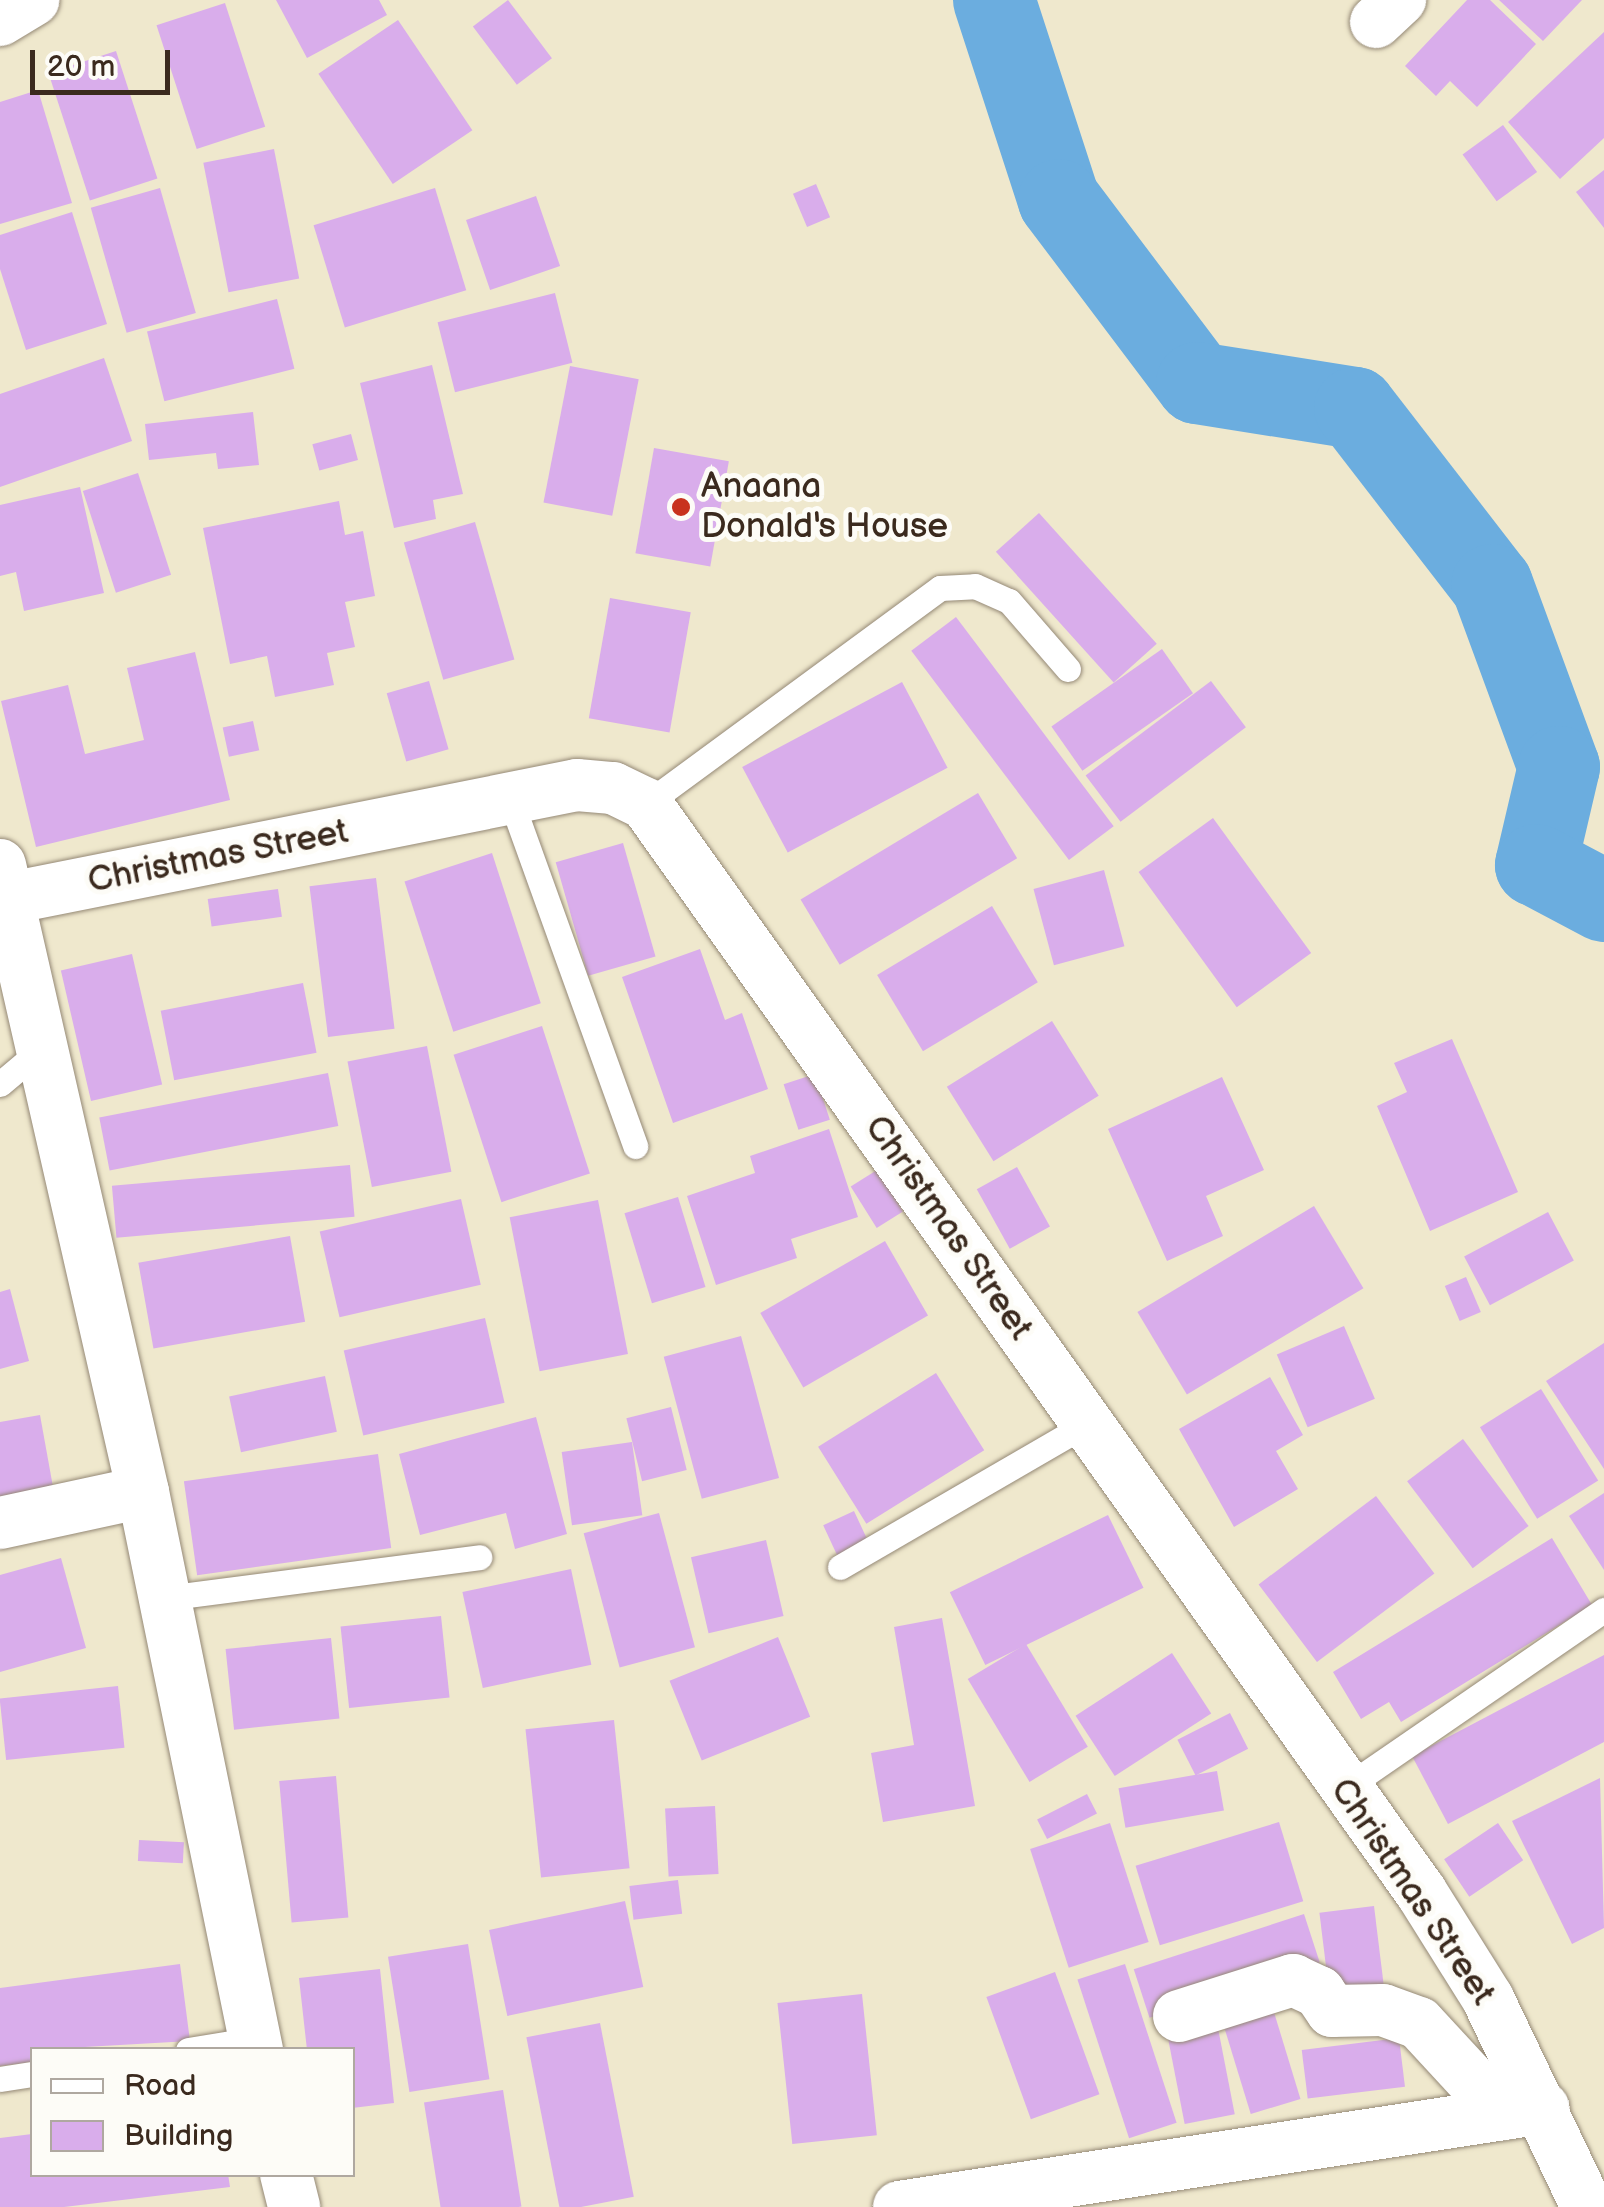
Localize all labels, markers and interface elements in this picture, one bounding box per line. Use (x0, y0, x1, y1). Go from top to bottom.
scale bar (35, 30, 175, 92)
text: 20 m (47, 49, 115, 85)
place label: Anaana Donald's House (701, 466, 948, 548)
marker: Anaana Donald's House (670, 496, 692, 518)
street label: Christmas Street (84, 811, 352, 903)
street label: Christmas Street (855, 1108, 1041, 1348)
street label: Christmas Street (1321, 1771, 1503, 2013)
legend (30, 2047, 355, 2177)
text: Road (124, 2068, 197, 2104)
text: Building (124, 2118, 233, 2154)

